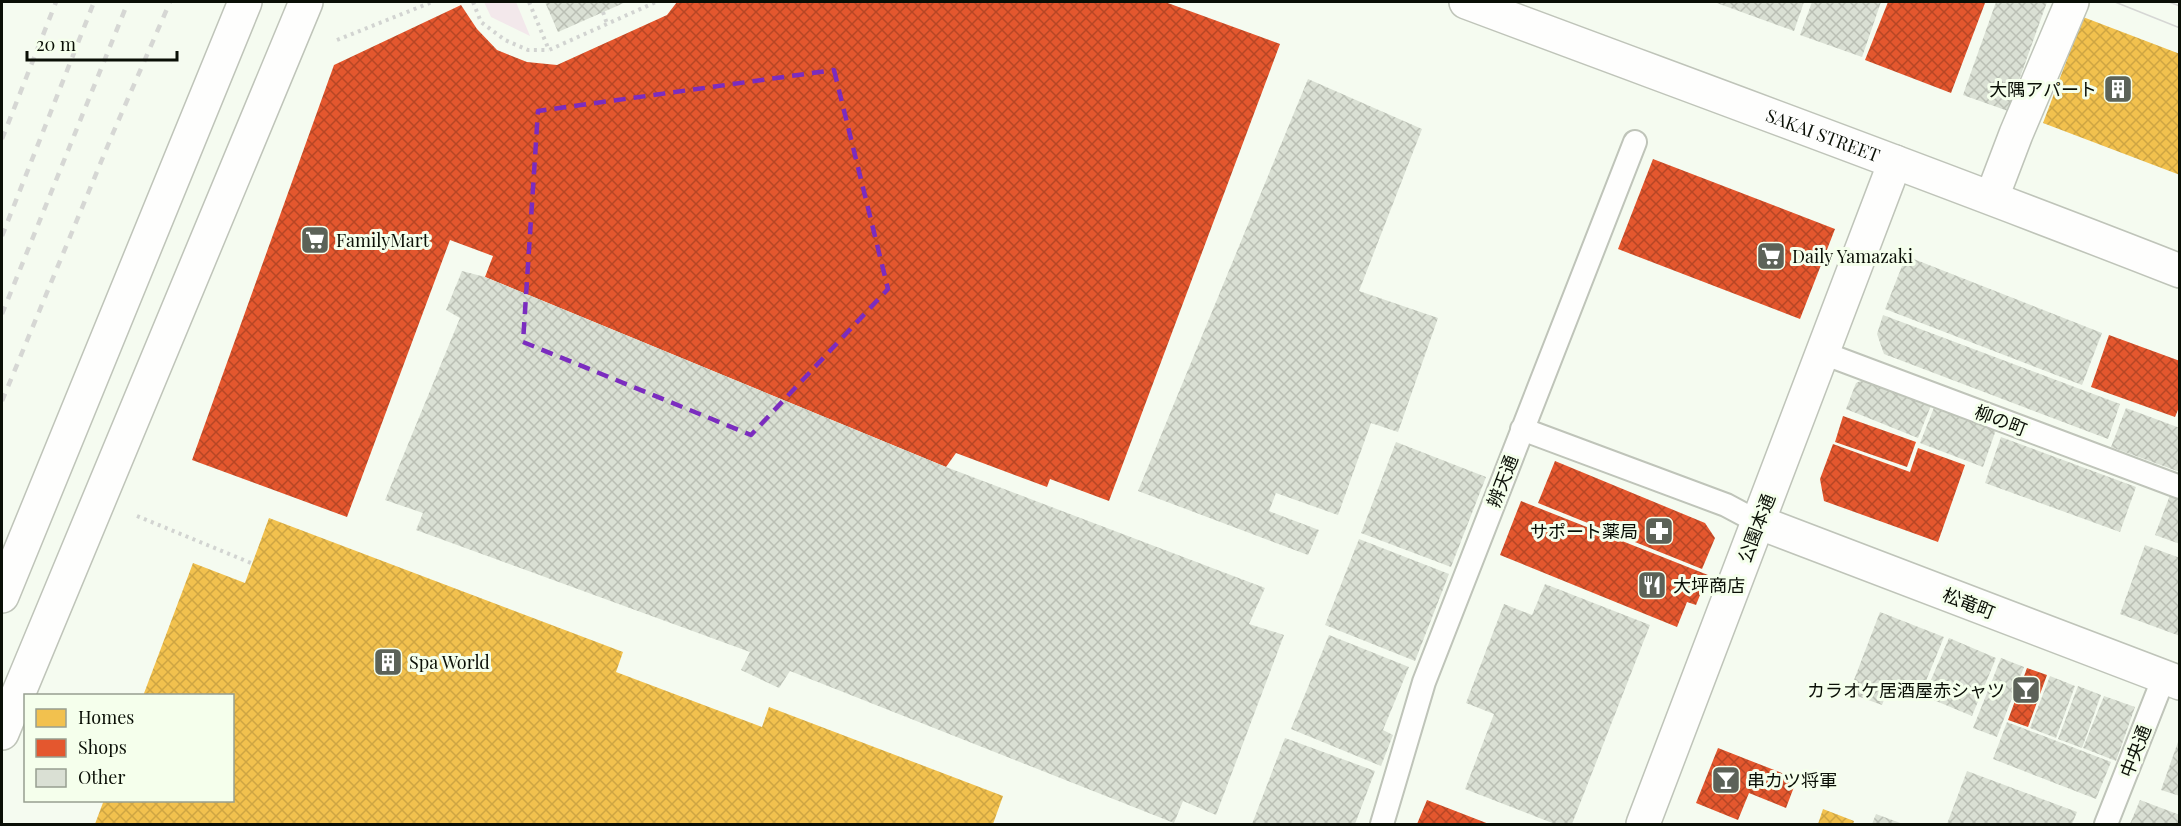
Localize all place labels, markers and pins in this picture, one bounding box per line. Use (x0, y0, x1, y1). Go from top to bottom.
building icon: 大隅アパート (2102, 73, 2134, 105)
place label: 大隅アパート (1989, 77, 2097, 101)
supermarket icon: FamilyMart (299, 224, 331, 256)
place label: FamilyMart (336, 228, 430, 252)
supermarket icon: Daily Yamazaki (1755, 240, 1787, 272)
place label: Daily Yamazaki (1792, 244, 1913, 268)
pharmacy icon: サポート薬局 (1643, 515, 1675, 547)
place label: サポート薬局 (1530, 519, 1638, 543)
restaurant icon: 大坪商店 (1636, 569, 1668, 601)
place label: 大坪商店 (1673, 573, 1745, 597)
building icon: Spa World (372, 646, 404, 678)
place label: Spa World (409, 650, 490, 674)
bar icon: カラオケ居酒屋赤シャツ (2010, 674, 2042, 706)
place label: カラオケ居酒屋赤シャツ (1807, 678, 2005, 702)
bar icon: 串カツ将軍 (1710, 764, 1742, 796)
place label: 串カツ将軍 (1747, 768, 1837, 792)

